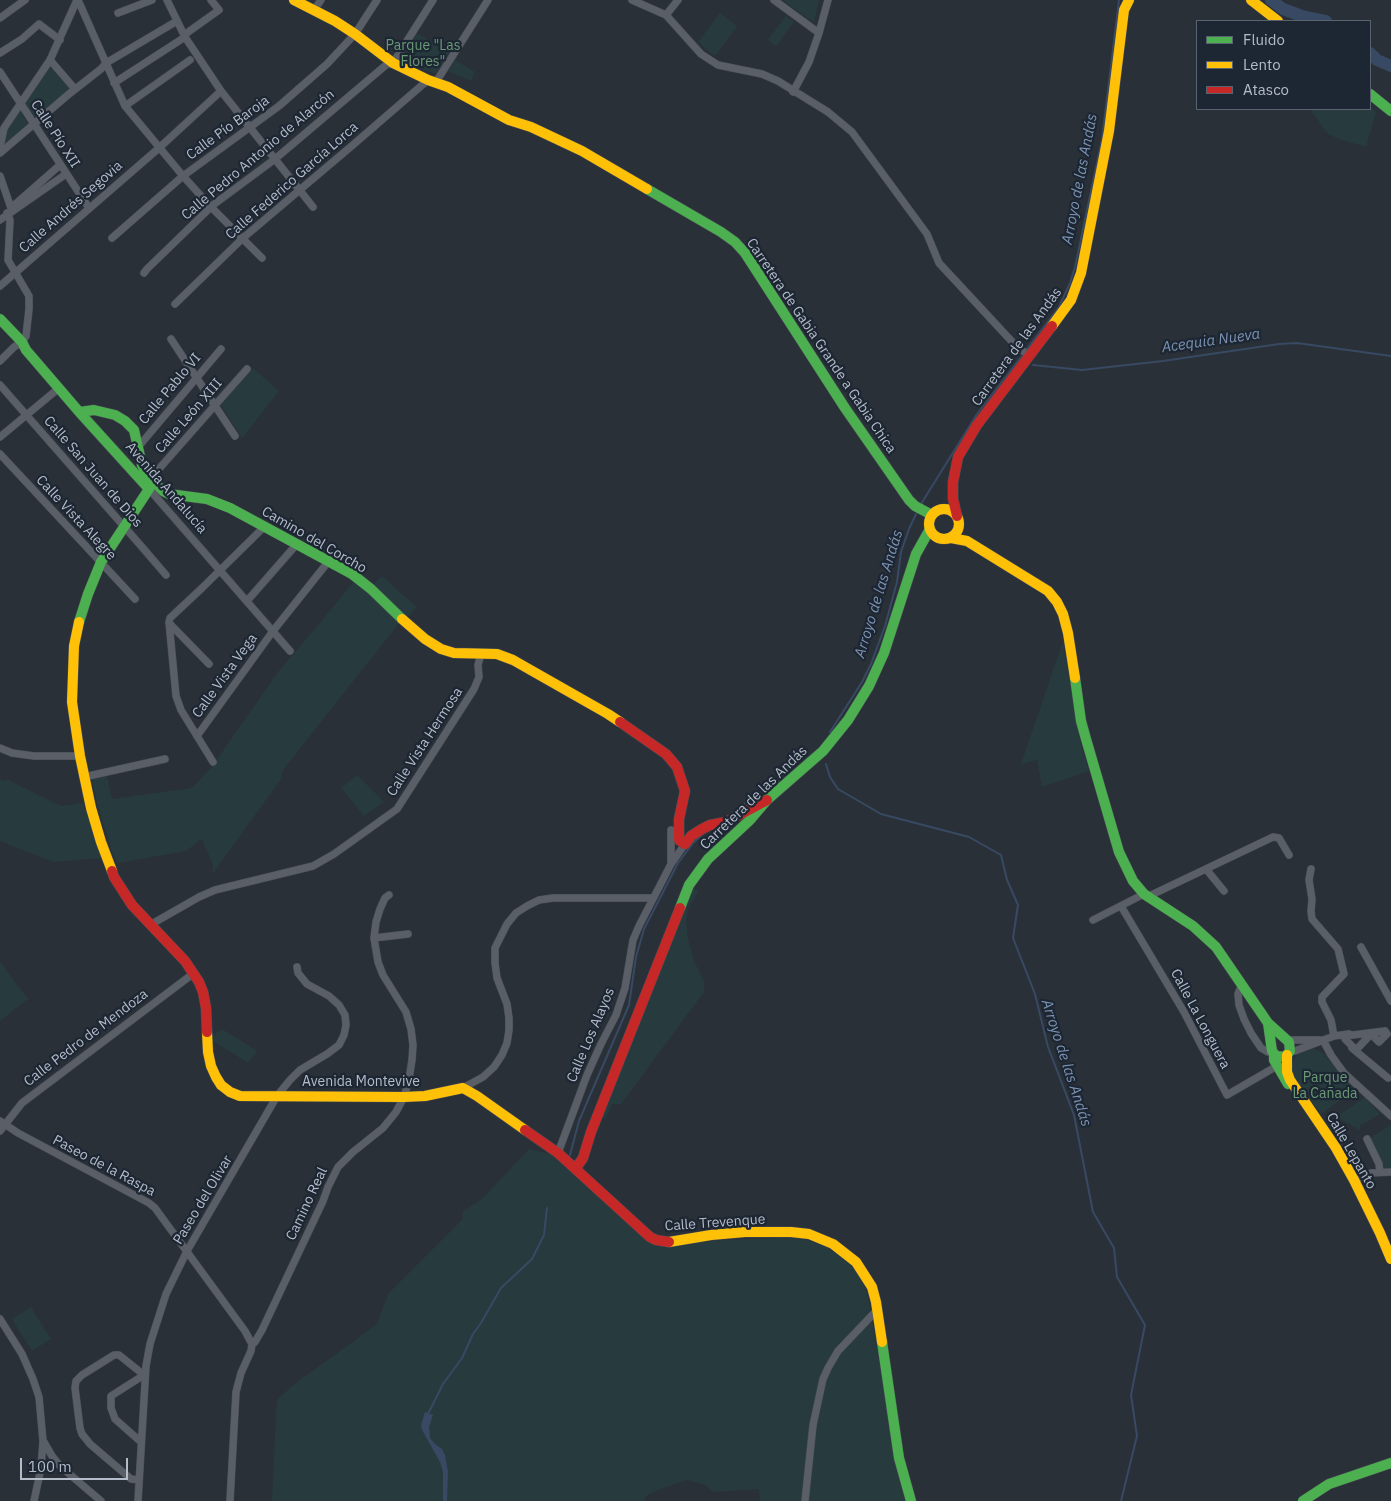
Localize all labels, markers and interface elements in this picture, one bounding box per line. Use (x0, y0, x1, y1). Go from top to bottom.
legend (1196, 20, 1371, 110)
text: Fluido (1243, 30, 1285, 49)
park label: Parque "Las Flores" (385, 38, 461, 70)
text: Lento (1243, 55, 1281, 74)
text: Atasco (1243, 80, 1289, 99)
street label: Calle Pedro Antonio de Alarcón (178, 86, 338, 224)
street label: Calle Pío Baroja (183, 92, 273, 164)
street label: Calle Pío XII (27, 97, 83, 171)
water label: Arroyo de las Andás (1059, 112, 1101, 246)
street label: Calle Federico García Lorca (222, 119, 362, 243)
street label: Calle Andrés Segovia (16, 158, 126, 256)
street label: Carretera de Gabia Grande a Gabia Chica (743, 235, 899, 457)
street label: Carretera de las Andás (968, 284, 1066, 410)
water label: Acequia Nueva (1161, 325, 1261, 357)
street label: Calle Pablo VI (135, 350, 205, 428)
street label: Calle León XIII (152, 375, 226, 457)
street label: Calle San Juan de Dios (40, 413, 146, 531)
street label: Avenida Andalucía (122, 439, 210, 537)
street label: Calle Vista Alegre (32, 472, 120, 564)
street label: Camino del Corcho (259, 503, 369, 577)
water label: Arroyo de las Andás (851, 528, 907, 660)
street label: Calle Vista Vega (189, 631, 261, 721)
street label: Calle Vista Hermosa (384, 684, 466, 800)
street label: Carretera de las Andás (697, 743, 811, 853)
street label: Calle La Longuera (1167, 966, 1233, 1072)
street label: Calle Los Alayos (563, 985, 619, 1085)
street label: Calle Pedro de Mendoza (21, 986, 151, 1090)
water label: Arroyo de las Andás (1037, 997, 1095, 1129)
park label: Parque La Cañada (1293, 1070, 1357, 1102)
street label: Avenida Montevive (302, 1074, 420, 1090)
street label: Calle Lepanto (1322, 1110, 1380, 1192)
street label: Paseo de la Raspa (50, 1132, 158, 1200)
street label: Paseo del Olivar (170, 1152, 236, 1248)
street label: Camino Real (283, 1165, 331, 1243)
street label: Calle Trevenque (664, 1211, 766, 1235)
scale bar (22, 1448, 130, 1480)
text: 100 m (28, 1457, 72, 1476)

